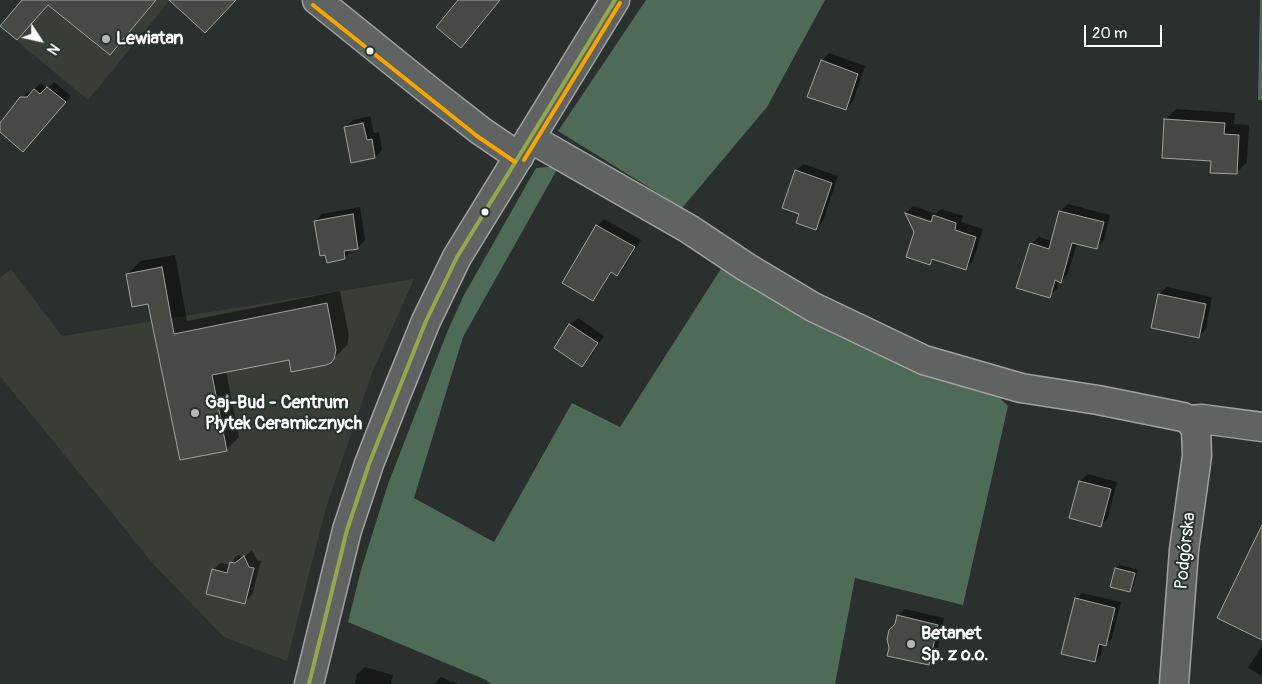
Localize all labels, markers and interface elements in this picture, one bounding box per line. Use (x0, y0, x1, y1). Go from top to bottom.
north arrow (15, 15, 65, 65)
scale bar (1087, 15, 1164, 47)
text: 20 m (1092, 24, 1127, 43)
place label: Lewiatan (116, 28, 183, 50)
marker: Lewiatan (100, 33, 112, 45)
text: N (43, 40, 62, 58)
unlabelled marker (365, 46, 375, 56)
unlabelled marker (480, 207, 490, 217)
place label: Gaj-Bud - Centrum Płytek Ceramicznych (205, 392, 362, 434)
marker: Gaj-Bud - Centrum Płytek Ceramicznych (189, 407, 201, 419)
street label: Podgórska (1171, 511, 1201, 591)
place label: Betanet Sp. z o.o. (921, 623, 988, 666)
marker: Betanet Sp. z o.o. (905, 638, 917, 650)

